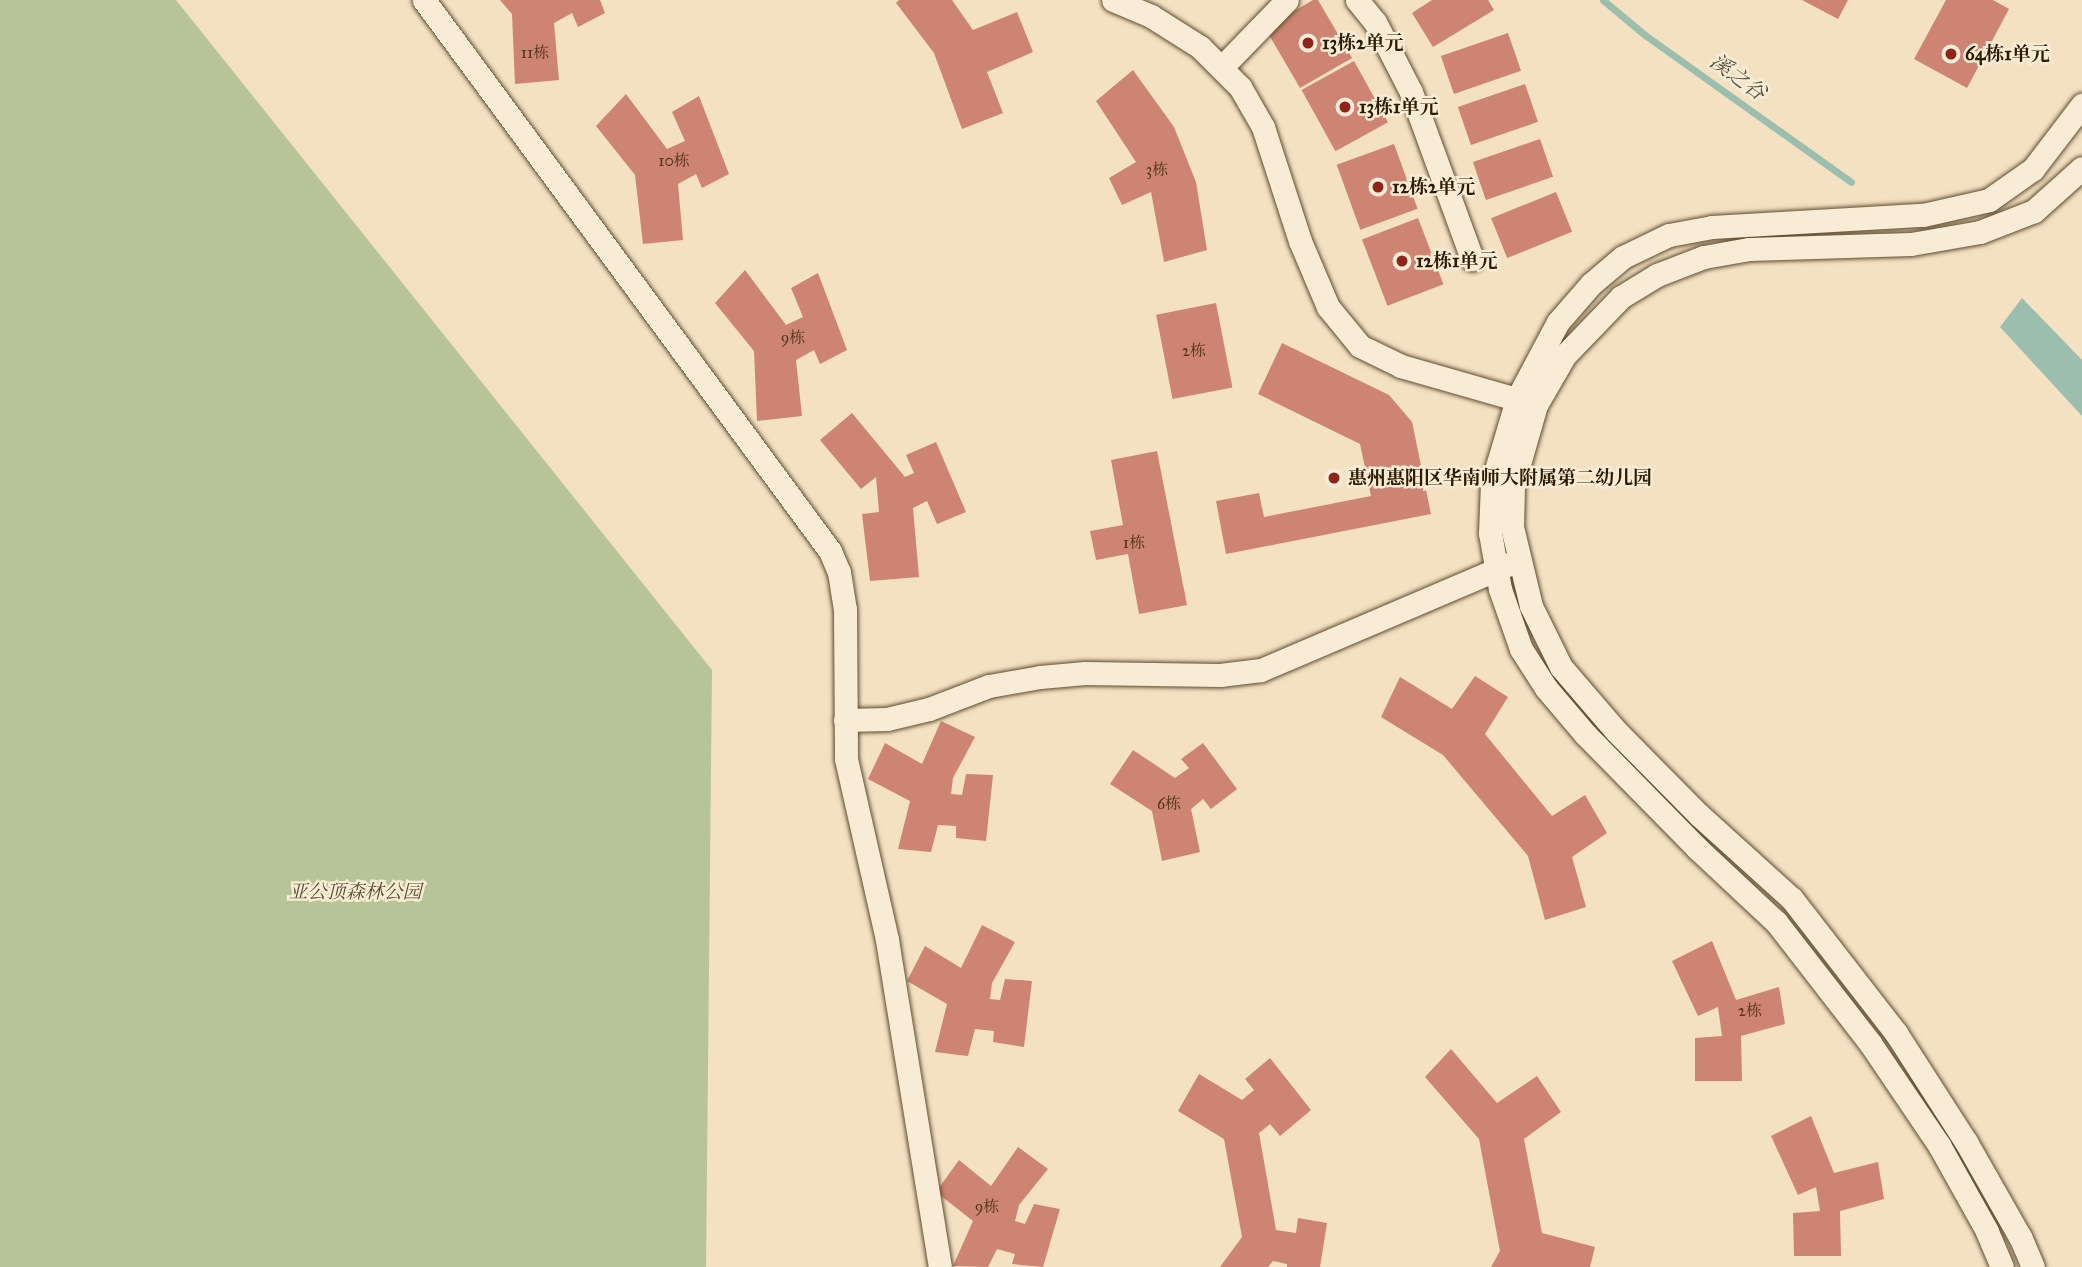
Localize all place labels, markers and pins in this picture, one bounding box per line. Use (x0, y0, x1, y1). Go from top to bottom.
place label: 13栋2单元 (1322, 32, 1403, 54)
marker: 13栋2单元 (1300, 35, 1316, 51)
place label: 64栋1单元 (1965, 43, 2050, 65)
marker: 64栋1单元 (1943, 46, 1959, 62)
place label: 13栋1单元 (1359, 96, 1439, 118)
marker: 13栋1单元 (1337, 99, 1353, 115)
place label: 12栋2单元 (1392, 176, 1475, 198)
marker: 12栋2单元 (1370, 179, 1386, 195)
place label: 12栋1单元 (1416, 250, 1497, 272)
marker: 12栋1单元 (1394, 253, 1410, 269)
place label: 惠州惠阳区华南师大附属第二幼儿园 (1348, 467, 1652, 489)
marker: 惠州惠阳区华南师大附属第二幼儿园 (1326, 470, 1342, 486)

